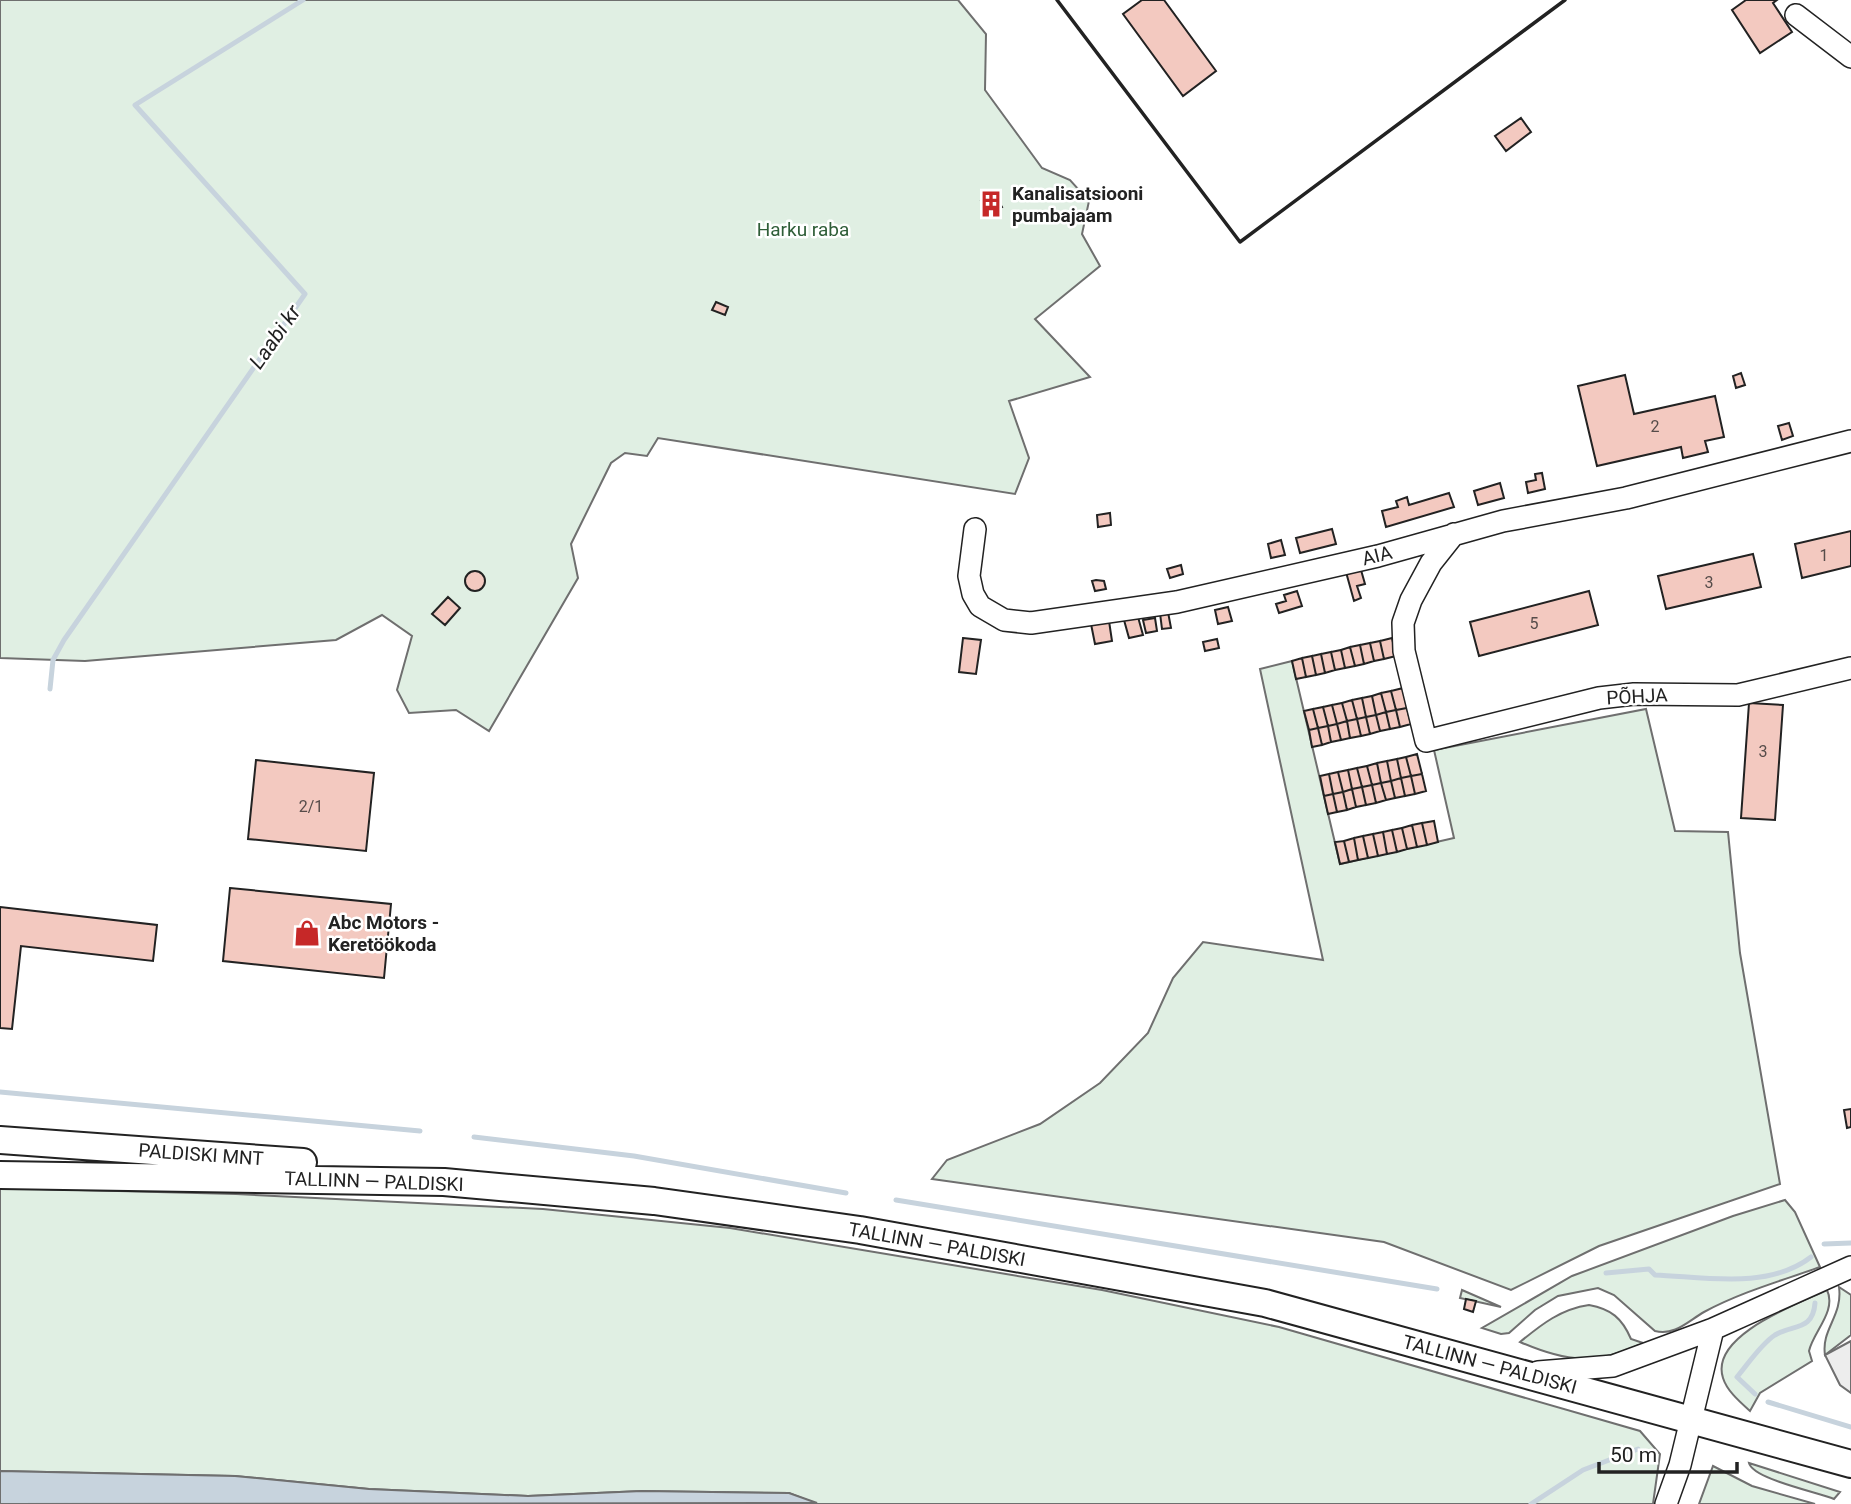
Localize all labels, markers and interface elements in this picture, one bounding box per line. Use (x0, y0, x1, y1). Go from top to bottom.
place label: Kanalisatsiooni pumbajaam (1012, 182, 1143, 227)
building icon: Kanalisatsiooni pumbajaam (976, 189, 1006, 219)
park label: Harku raba (757, 218, 849, 241)
water label: Laabi kr (245, 300, 306, 373)
house number: 2 (1651, 417, 1660, 436)
street label: AIA (1360, 541, 1395, 570)
house number: 1 (1820, 546, 1829, 565)
house number: 3 (1705, 573, 1714, 592)
house number: 5 (1530, 614, 1539, 633)
street label: PÕHJA (1606, 683, 1669, 710)
house number: 3 (1759, 742, 1768, 761)
house number: 2/1 (299, 797, 323, 816)
place label: Abc Motors - Keretöökoda (328, 911, 439, 956)
shop icon: Abc Motors - Keretöökoda (292, 918, 322, 948)
street label: PALDISKI MNT (138, 1139, 264, 1170)
street label: TALLINN — PALDISKI (284, 1167, 464, 1196)
street label: TALLINN — PALDISKI (847, 1218, 1027, 1271)
street label: TALLINN — PALDISKI (1400, 1330, 1579, 1399)
scale bar (1599, 1430, 1737, 1474)
text: 50 m (1610, 1443, 1657, 1467)

